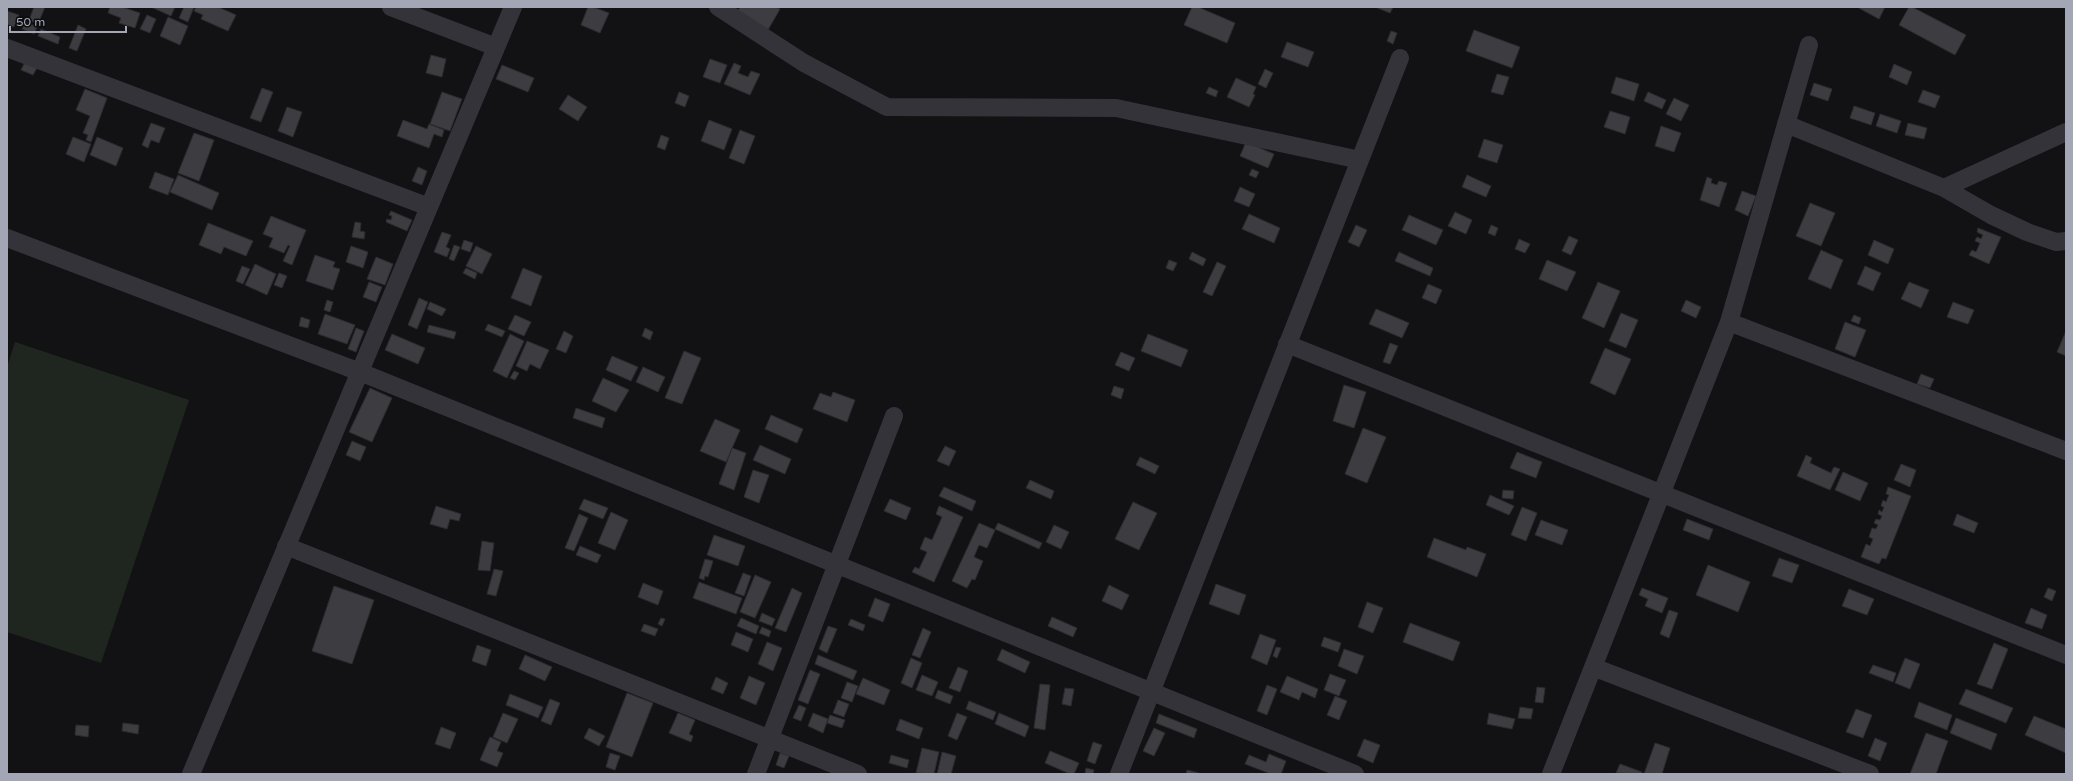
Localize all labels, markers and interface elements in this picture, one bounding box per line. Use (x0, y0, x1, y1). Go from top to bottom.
scale bar (10, 8, 126, 34)
text: 50 m (16, 15, 45, 29)

